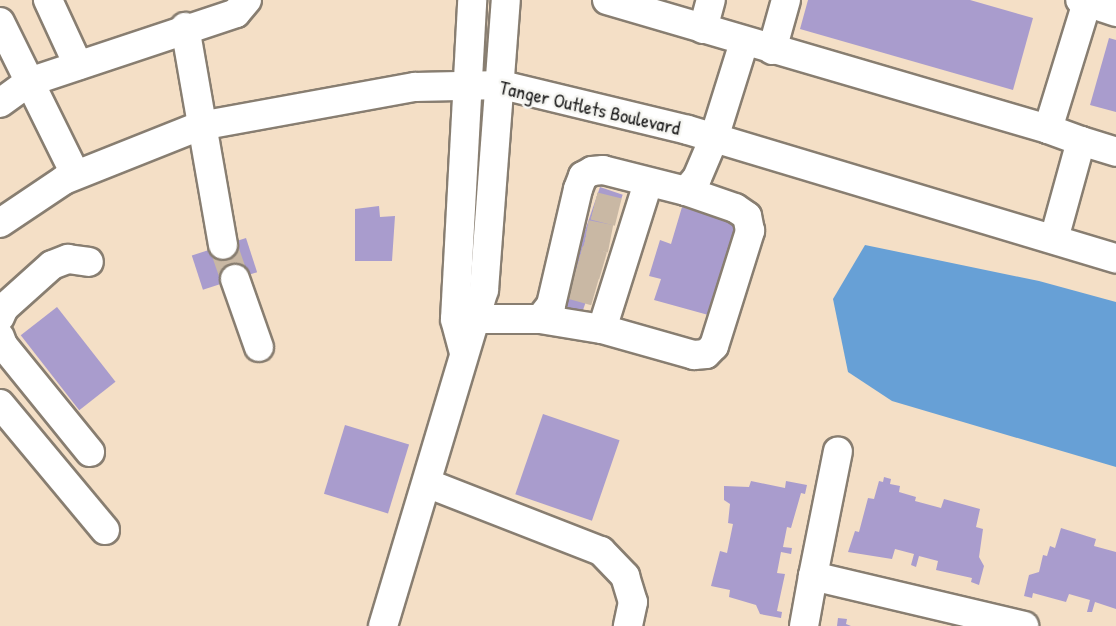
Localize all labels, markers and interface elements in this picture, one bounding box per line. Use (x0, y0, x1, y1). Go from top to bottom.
street label: Tanger Outlets Boulevard (497, 75, 683, 139)

